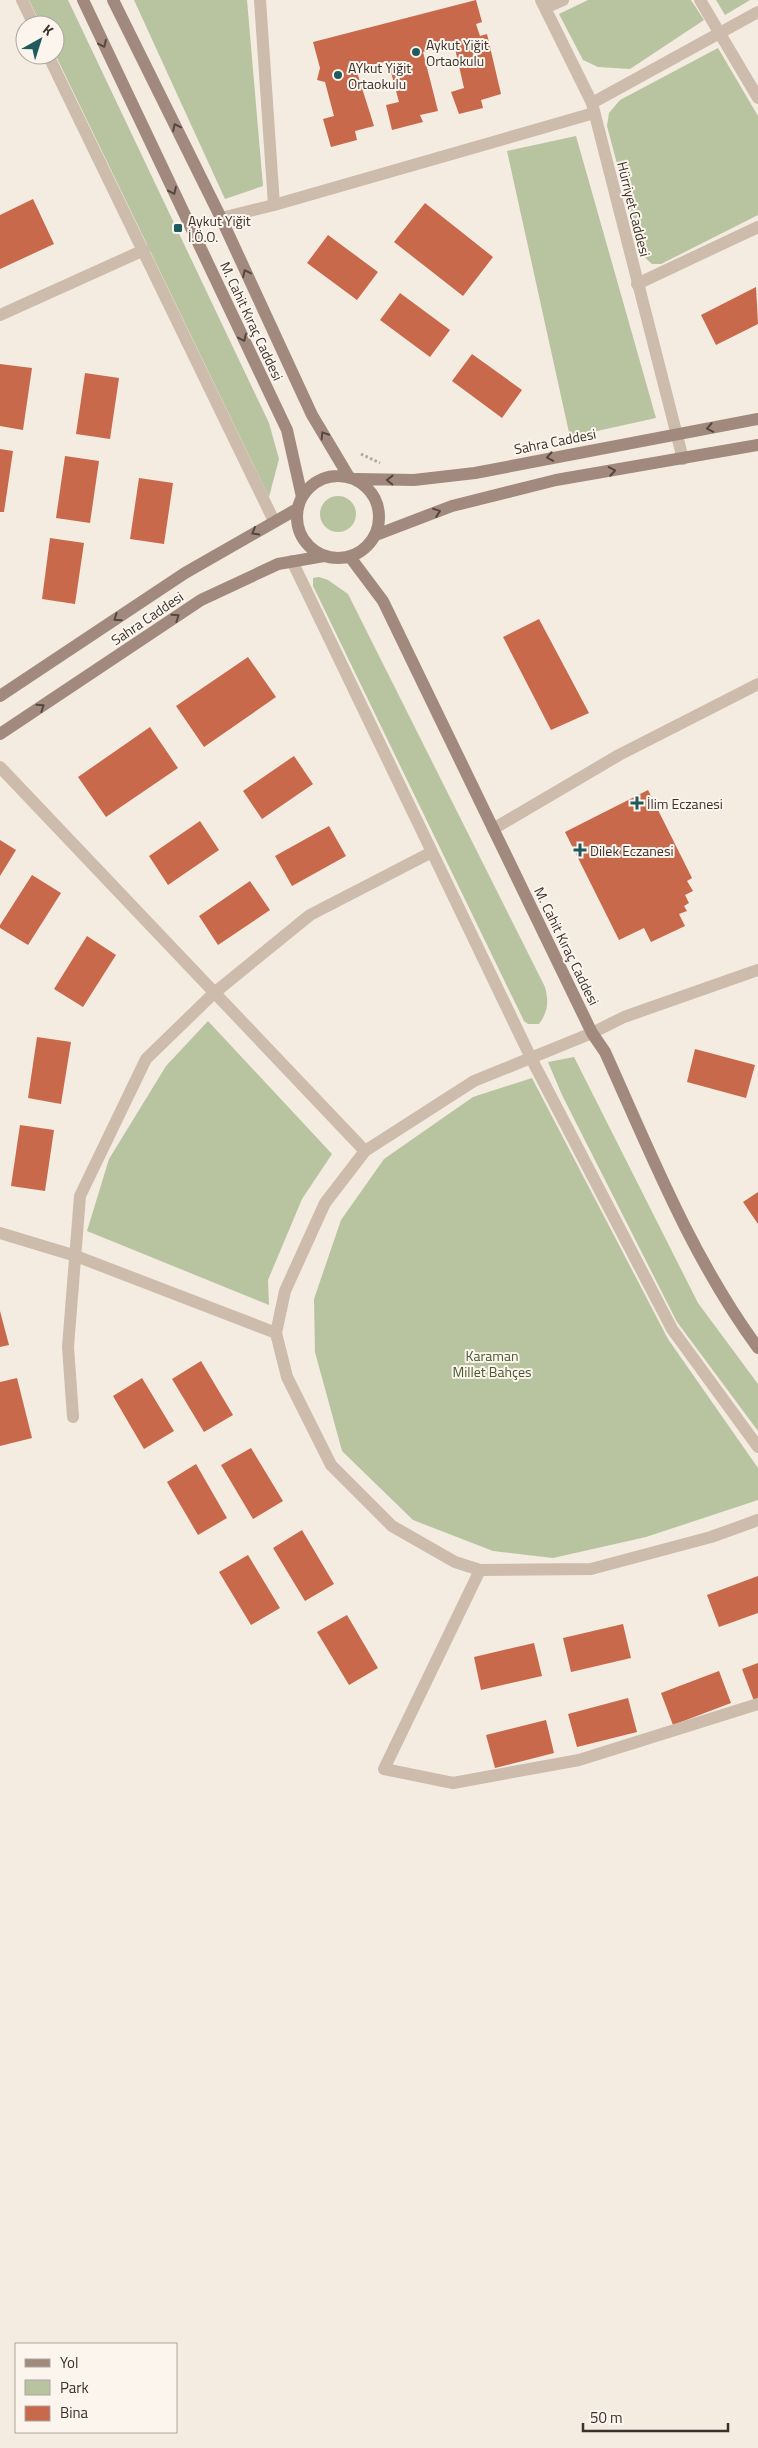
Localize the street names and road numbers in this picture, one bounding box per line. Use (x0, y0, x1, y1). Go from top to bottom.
street label: Hürriyet Caddesi (612, 159, 656, 259)
street label: M. Cahit Kıraç Caddesi (215, 258, 289, 384)
street label: Sahra Caddesi (512, 423, 598, 459)
street label: Sahra Caddesi (107, 586, 187, 650)
street label: M. Cahit Kıraç Caddesi (529, 883, 605, 1009)

